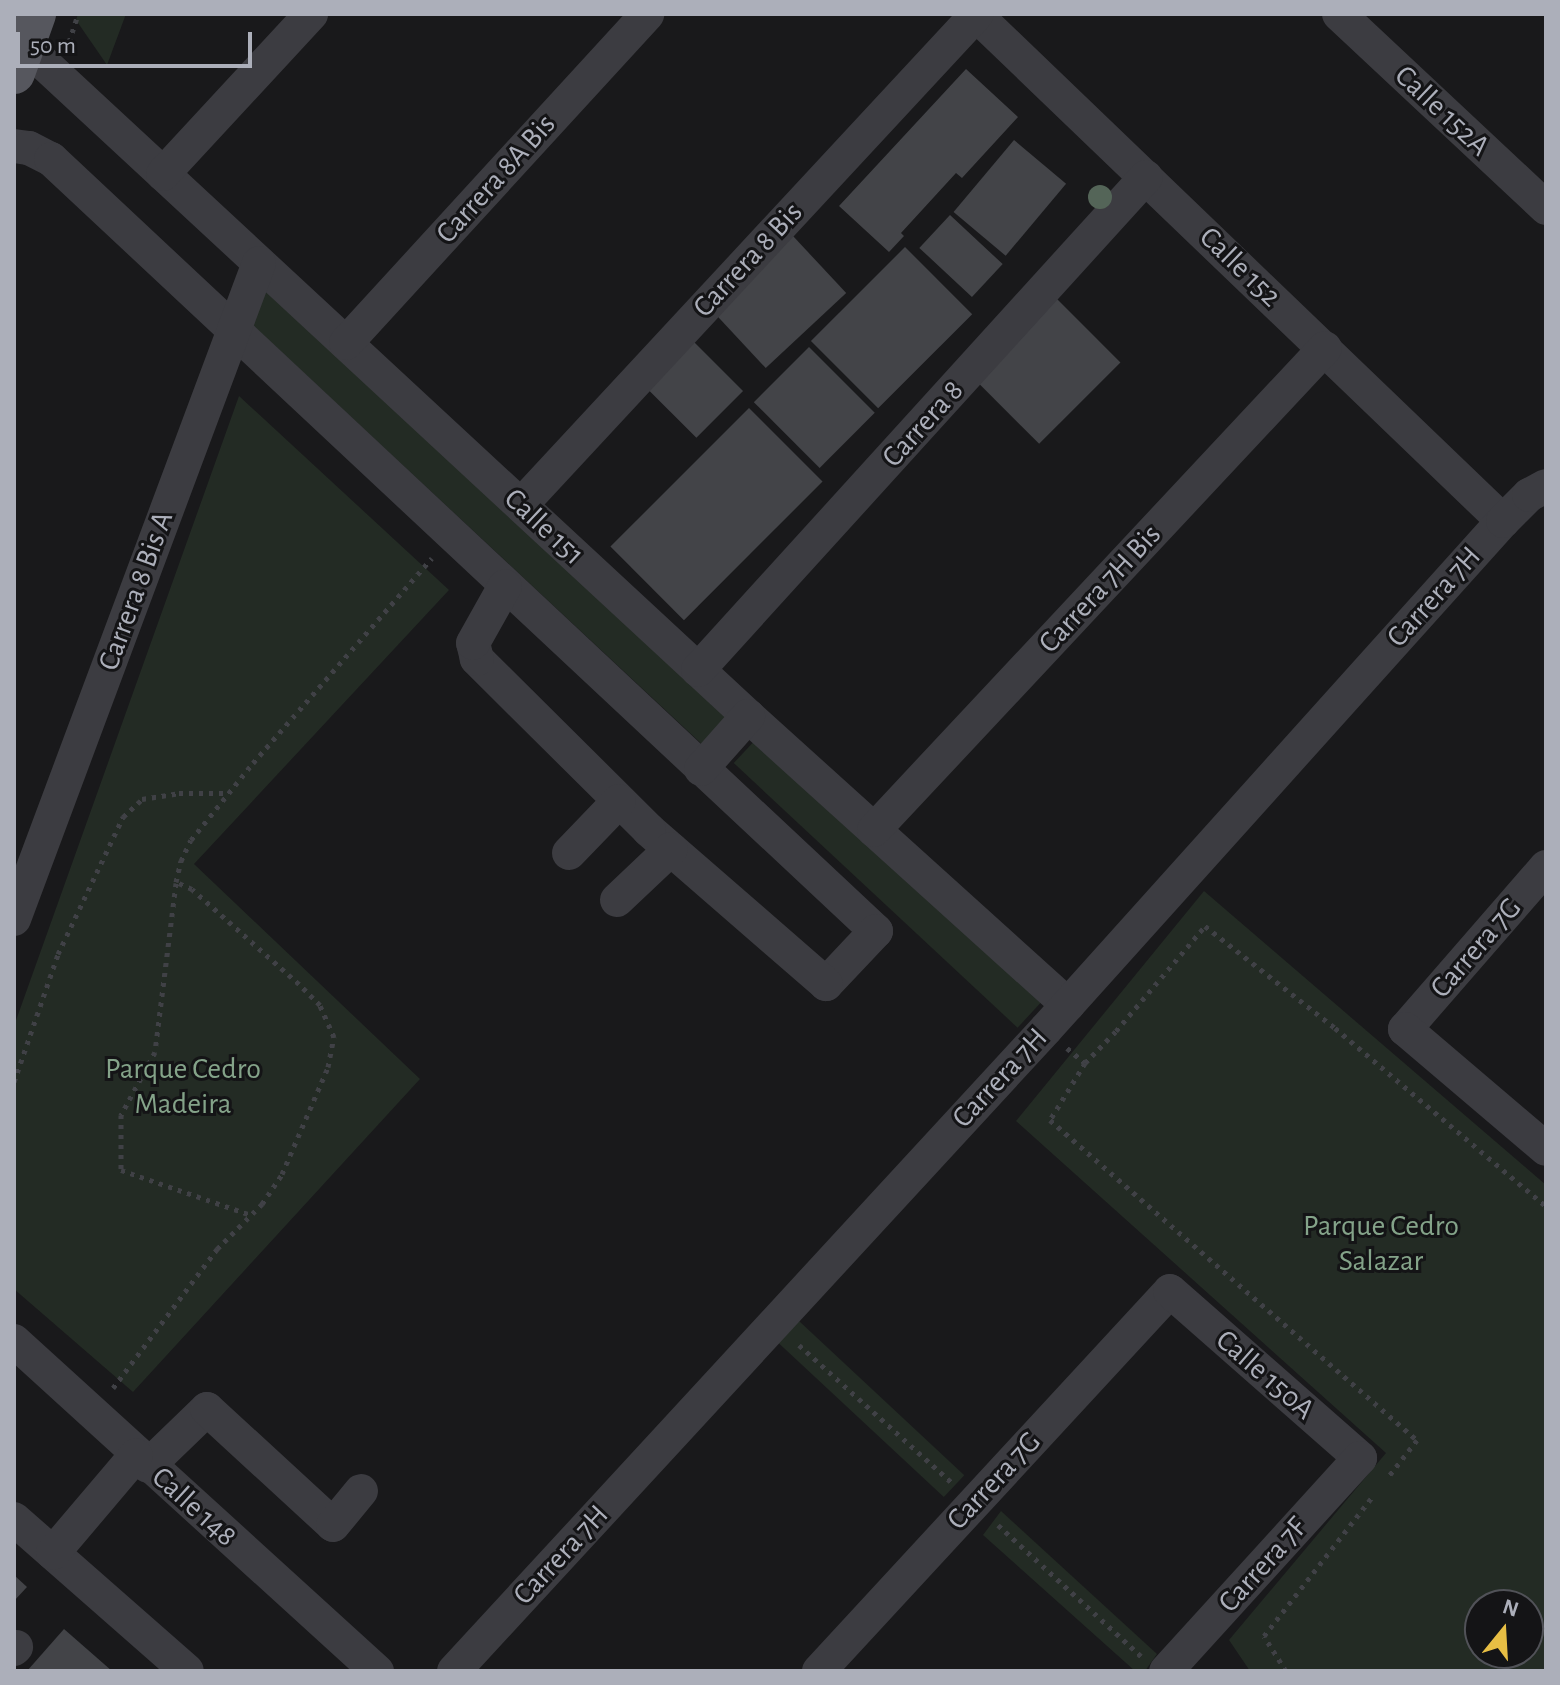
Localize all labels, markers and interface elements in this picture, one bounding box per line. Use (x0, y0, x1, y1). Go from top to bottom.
scale bar (20, 16, 256, 66)
text: 50 m (30, 34, 76, 58)
street label: Calle 152A (1387, 58, 1497, 164)
street label: Carrera 8A Bis (429, 107, 563, 251)
street label: Carrera 8 Bis (686, 195, 810, 325)
street label: Calle 152 (1192, 219, 1288, 315)
street label: Carrera 8 (875, 373, 971, 475)
street label: Calle 151 (497, 481, 591, 573)
street label: Carrera 8 Bis A (91, 507, 181, 675)
street label: Carrera 7H Bis (1031, 517, 1169, 661)
street label: Carrera 7H (1379, 539, 1489, 655)
street label: Carrera 7G (1423, 891, 1529, 1005)
street label: Carrera 7H (945, 1021, 1055, 1135)
park label: Parque Cedro Madeira (105, 1051, 261, 1122)
park label: Parque Cedro Salazar (1303, 1208, 1459, 1278)
street label: Calle 150A (1208, 1322, 1322, 1428)
street label: Carrera 7G (940, 1424, 1048, 1538)
street label: Calle 148 (144, 1459, 244, 1555)
street label: Carrera 7H (506, 1498, 616, 1612)
street label: Carrera 7F (1211, 1510, 1315, 1620)
north arrow (1464, 1589, 1544, 1669)
text: N (1500, 1595, 1521, 1621)

